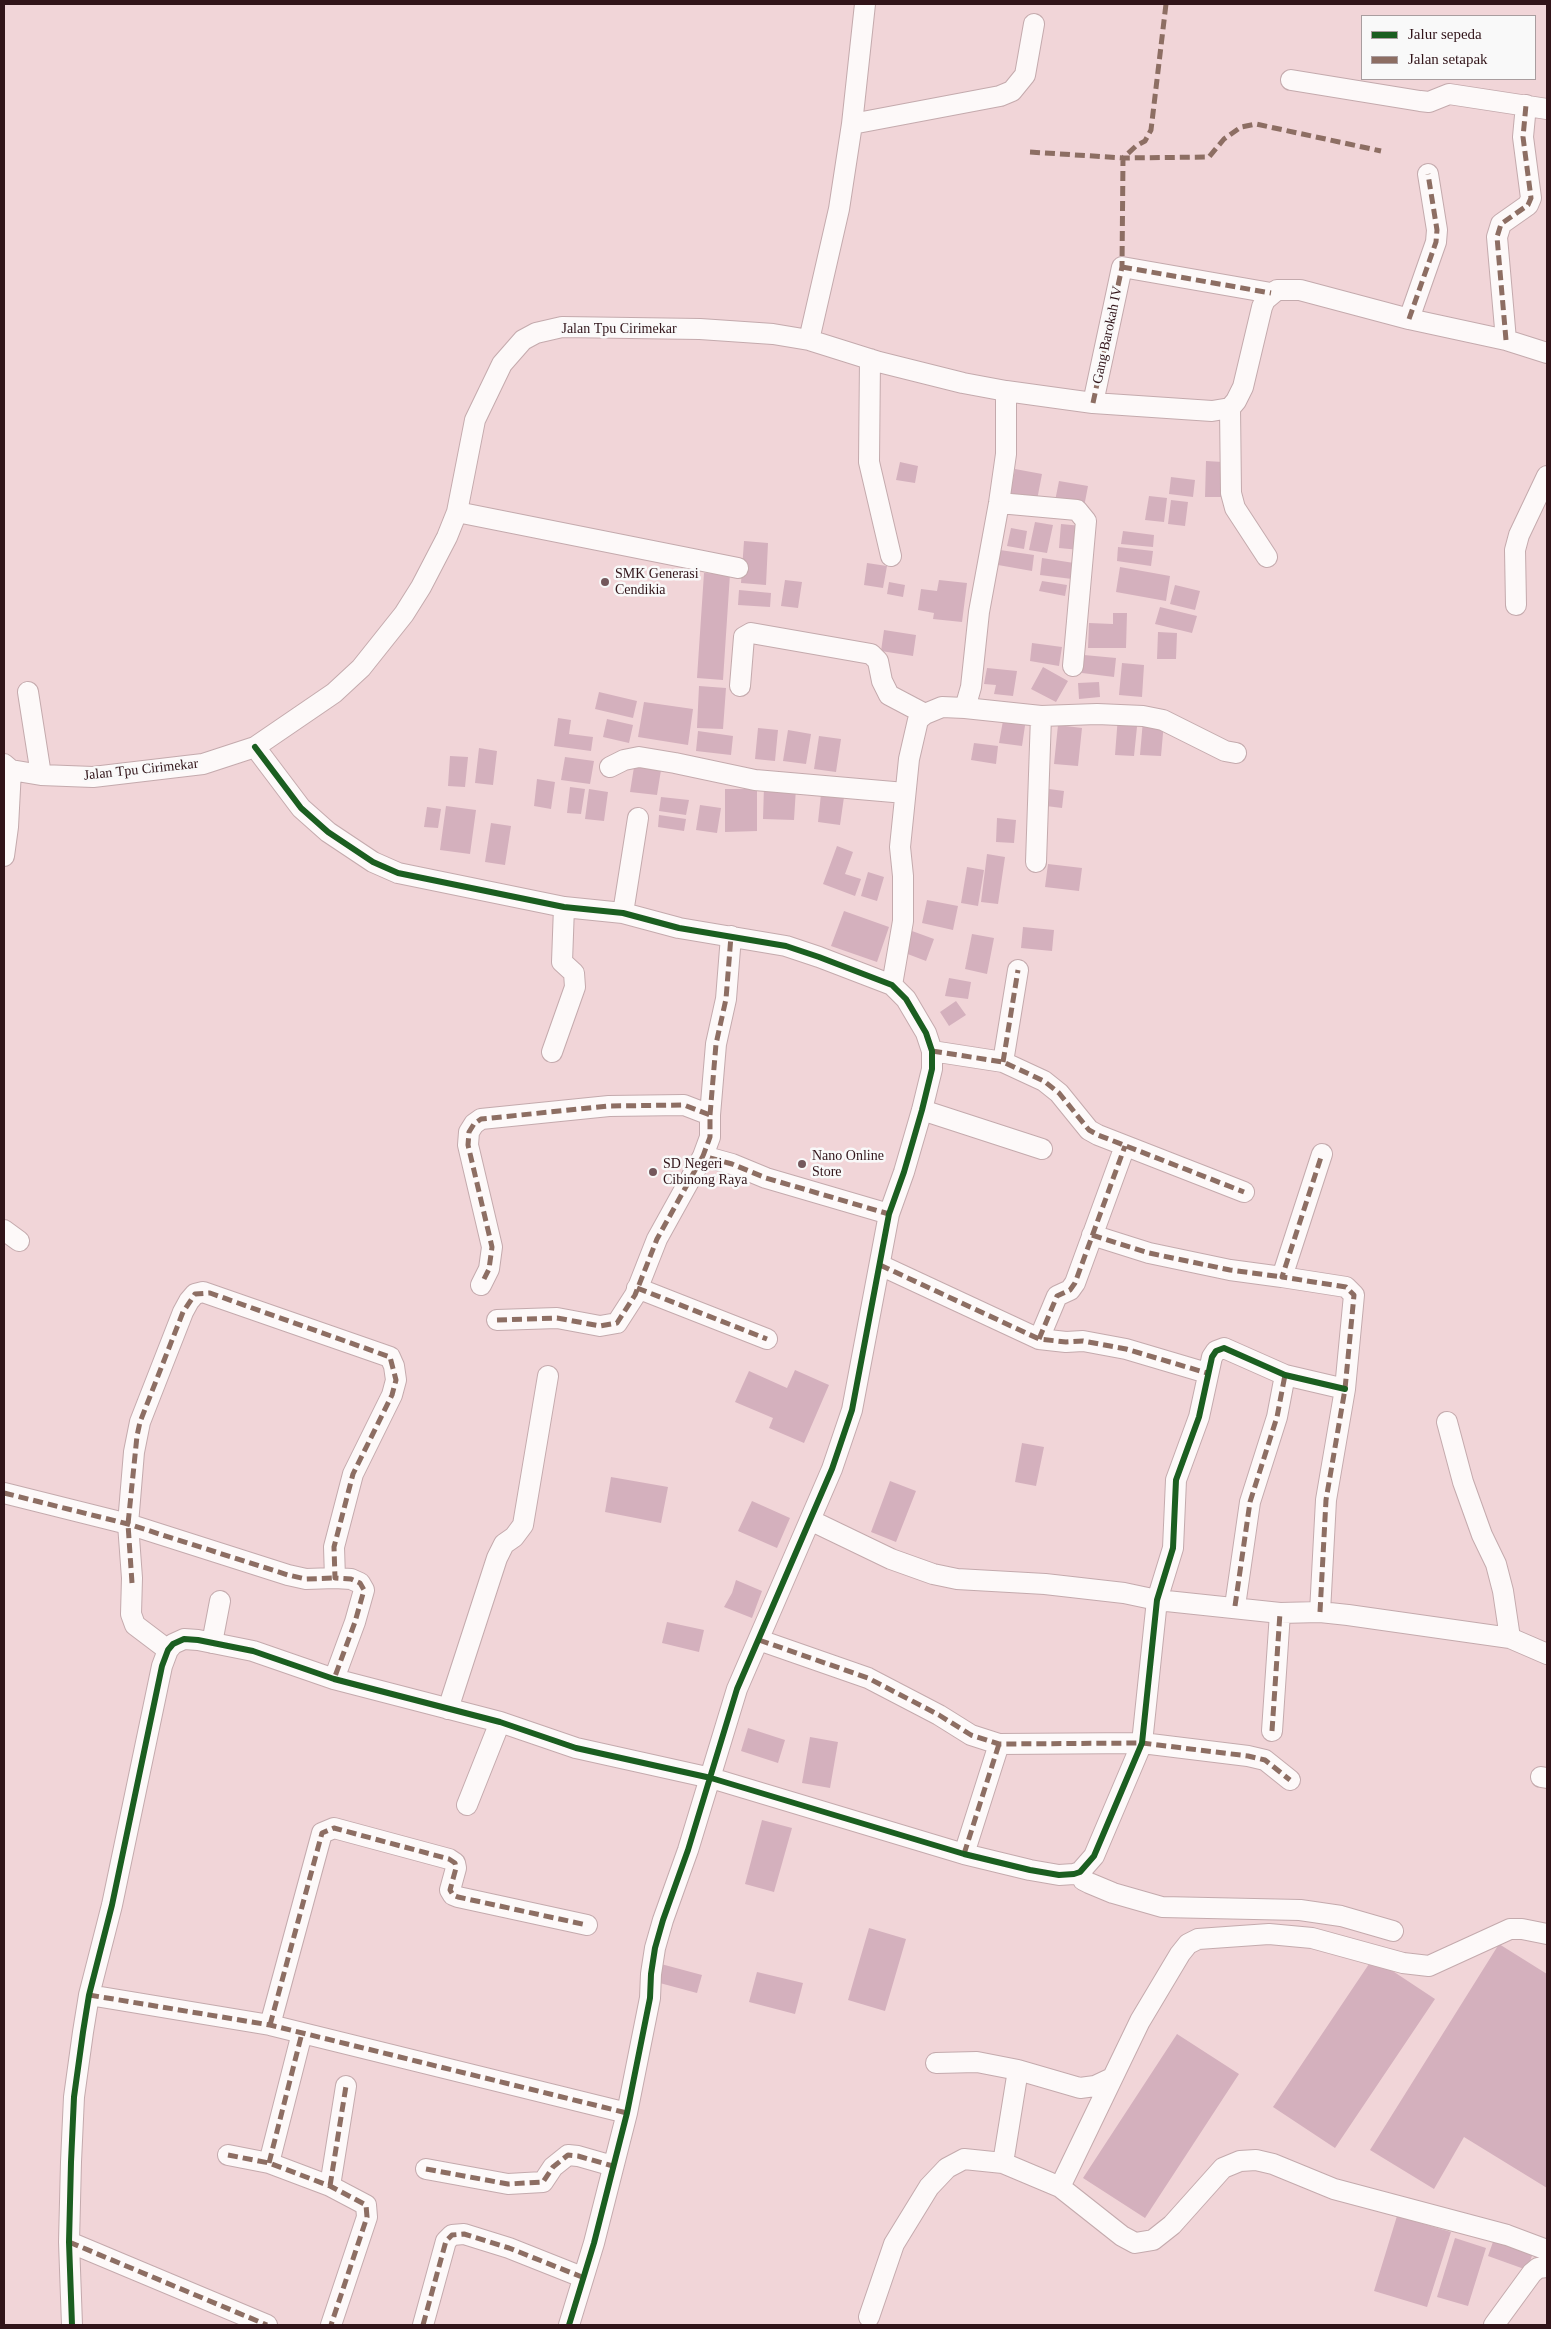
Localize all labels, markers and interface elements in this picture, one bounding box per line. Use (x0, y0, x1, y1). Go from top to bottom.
legend (1361, 15, 1536, 80)
text: Jalur sepeda (1408, 26, 1482, 42)
text: Jalan setapak (1408, 51, 1488, 67)
street label: Gang Barokah IV (1089, 285, 1127, 385)
street label: Jalan Tpu Cirimekar (561, 321, 677, 337)
place label: SMK Generasi Cendikia (615, 566, 699, 598)
marker: SMK Generasi Cendikia (599, 576, 611, 588)
street label: Jalan Tpu Cirimekar (83, 756, 199, 784)
place label: Nano Online Store (812, 1148, 884, 1180)
place label: SD Negeri Cibinong Raya (663, 1156, 747, 1188)
marker: Nano Online Store (796, 1158, 808, 1170)
marker: SD Negeri Cibinong Raya (647, 1166, 659, 1178)

